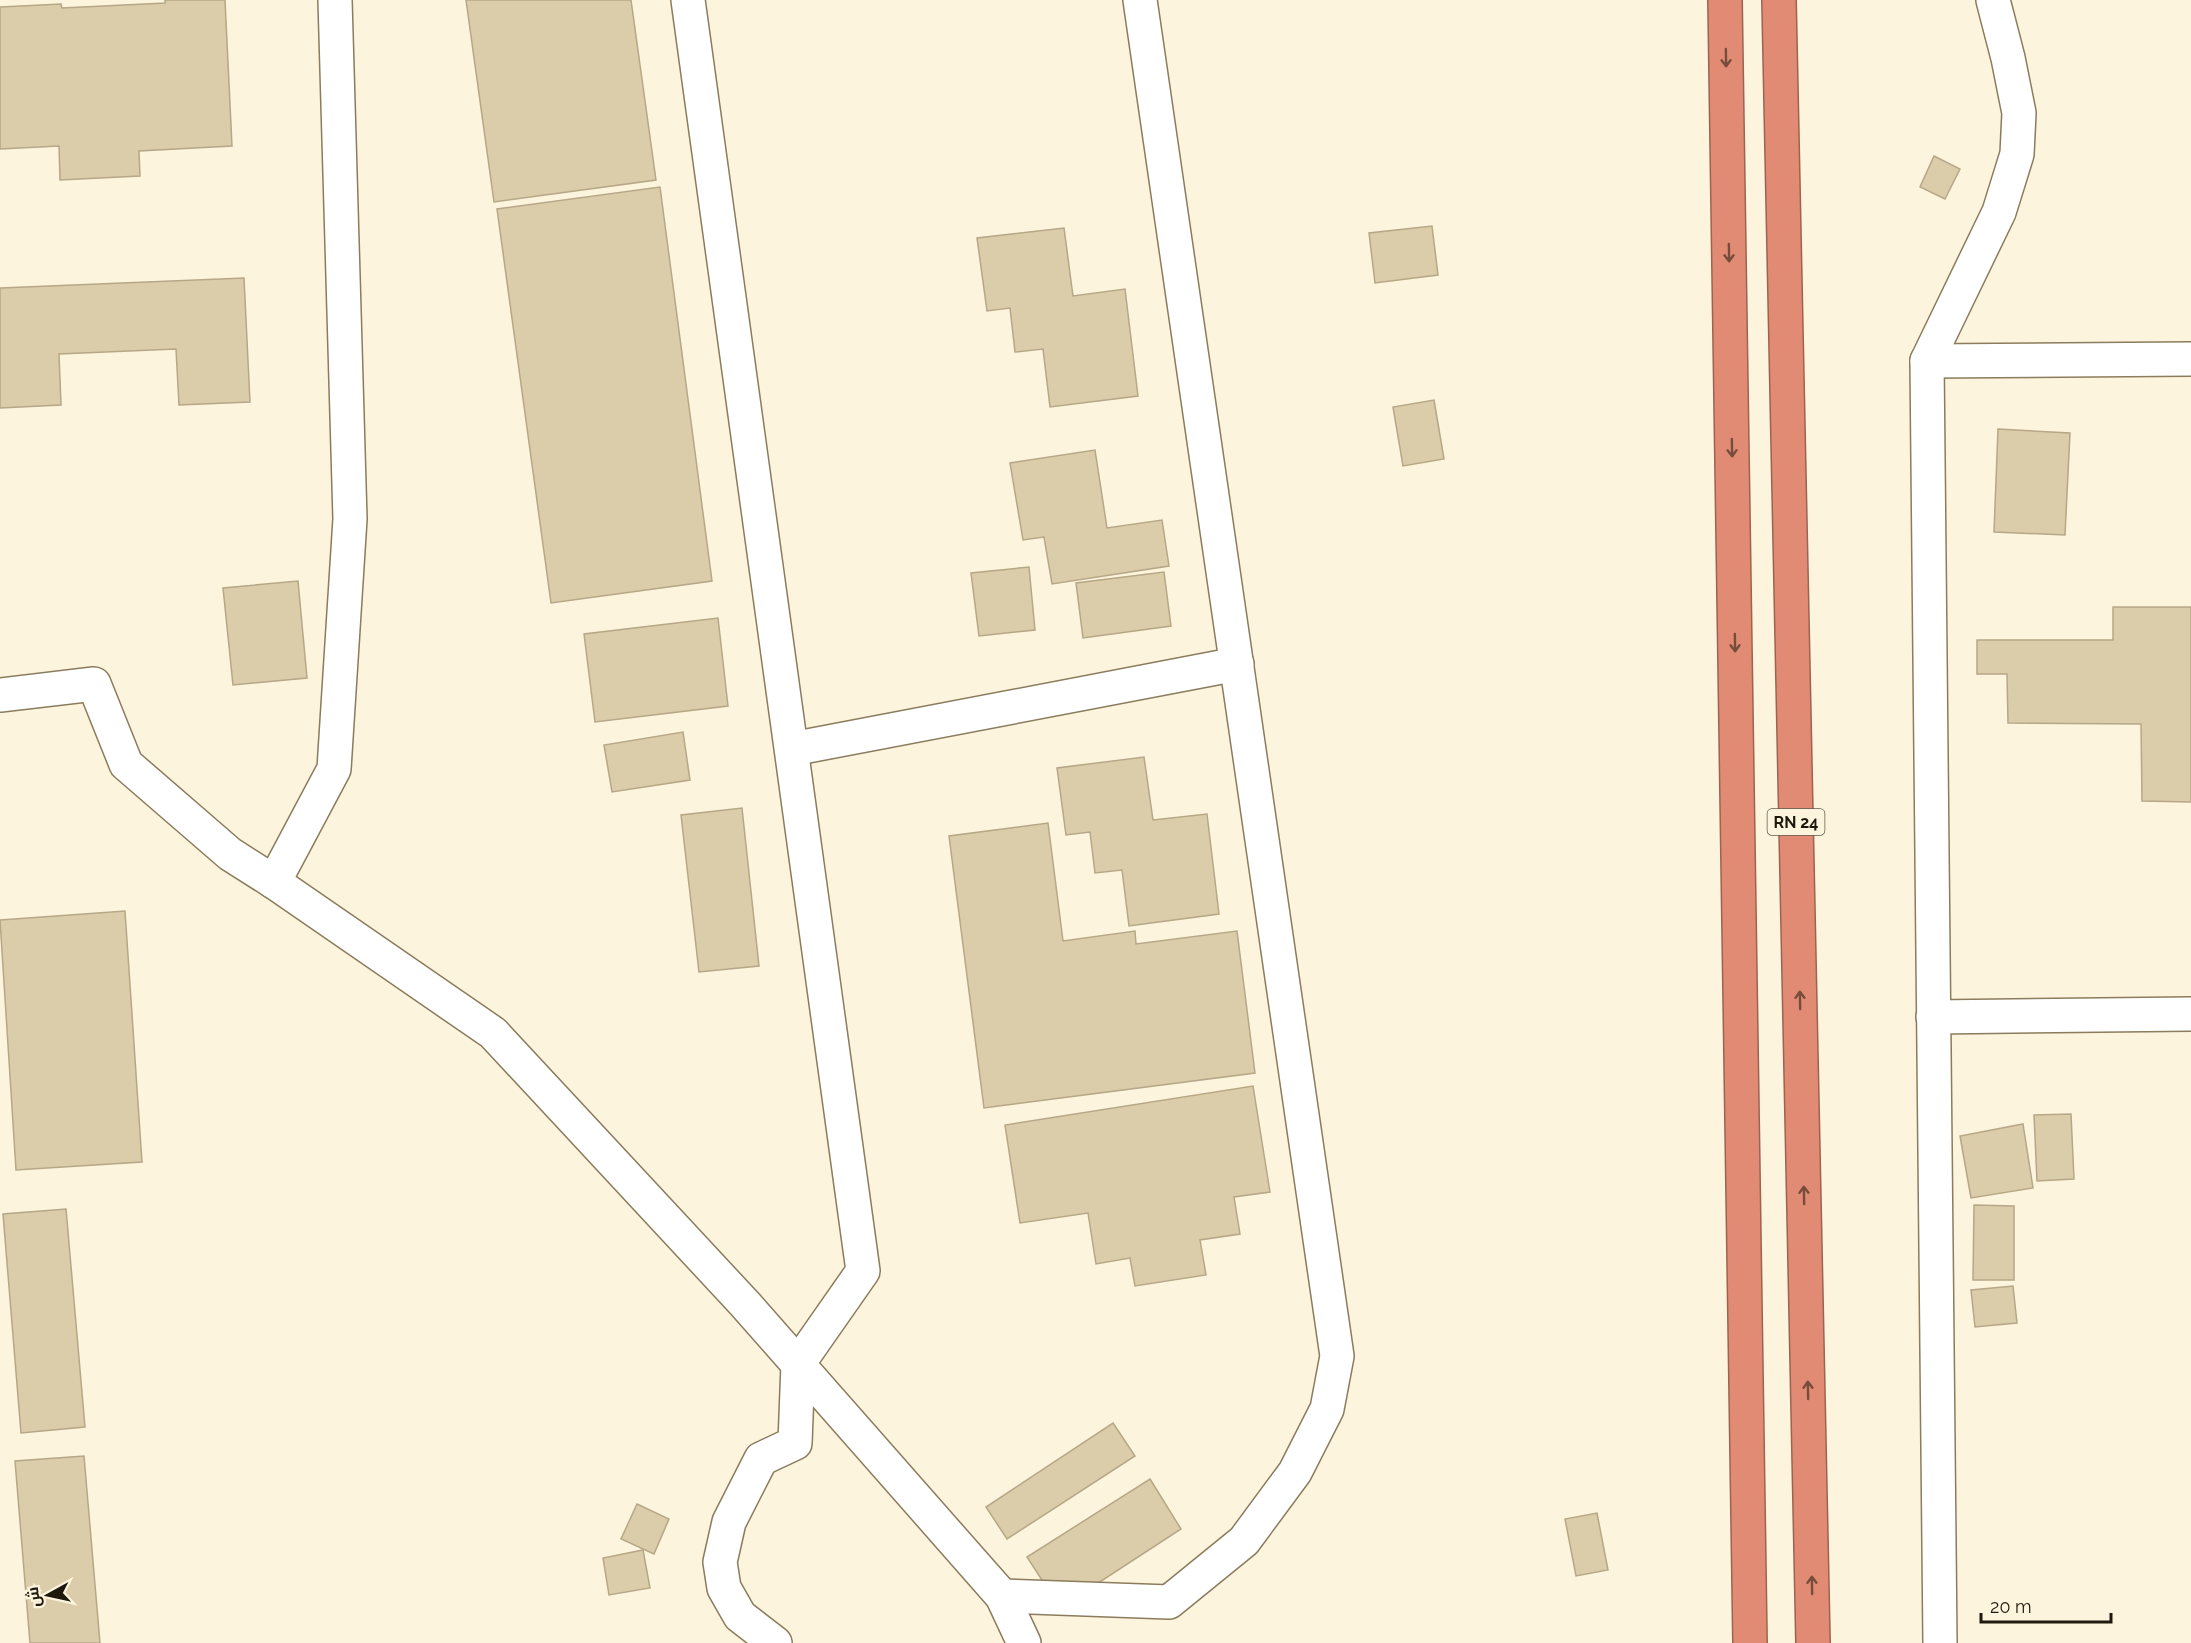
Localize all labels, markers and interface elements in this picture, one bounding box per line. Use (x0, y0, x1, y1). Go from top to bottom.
one-way arrow (1720, 48, 1732, 68)
one-way arrow (1723, 243, 1735, 263)
one-way arrow (1726, 438, 1738, 458)
one-way arrow (1729, 633, 1741, 653)
road number: RN 24 (1768, 809, 1824, 835)
one-way arrow (1794, 990, 1805, 1010)
one-way arrow (1798, 1185, 1809, 1205)
one-way arrow (1802, 1380, 1813, 1400)
north arrow (18, 1565, 78, 1625)
one-way arrow (1806, 1575, 1817, 1595)
text: ش (23, 1586, 44, 1609)
scale bar (1981, 1586, 2112, 1624)
text: 20 m (1990, 1596, 2032, 1617)

